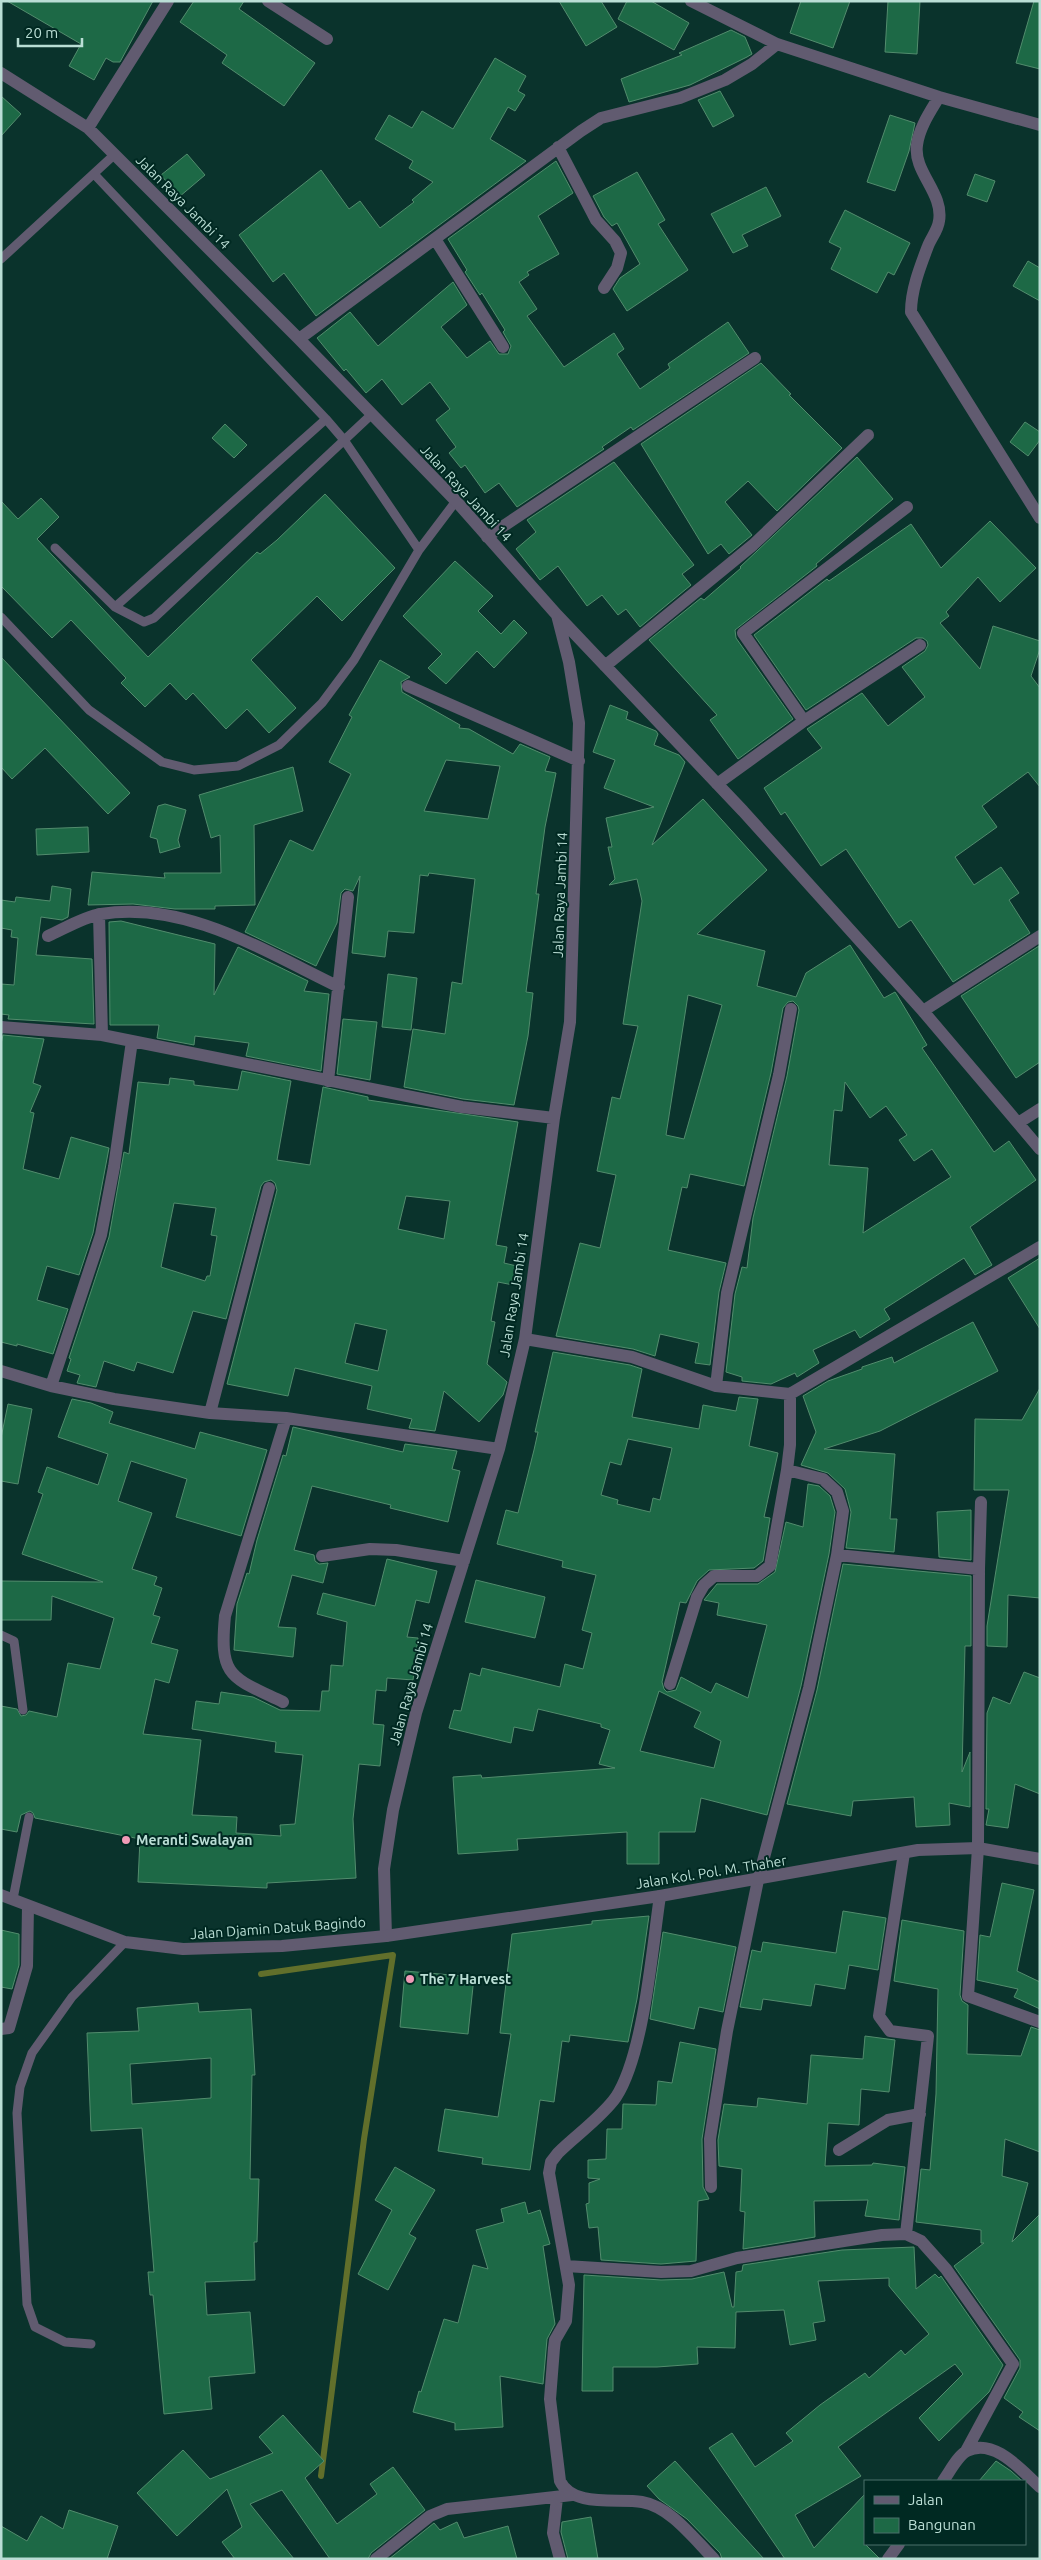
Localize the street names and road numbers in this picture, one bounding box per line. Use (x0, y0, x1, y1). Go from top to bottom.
street label: Jalan Raya Jambi 14 (133, 152, 233, 252)
street label: Jalan Raya Jambi 14 (417, 441, 515, 545)
street label: Jalan Raya Jambi 14 (550, 832, 570, 958)
street label: Jalan Raya Jambi 14 (496, 1231, 532, 1358)
street label: Jalan Raya Jambi 14 (386, 1621, 436, 1747)
street label: Jalan Kol. Pol. M. Thaher (634, 1852, 788, 1892)
street label: Jalan Djamin Datuk Bagindo (190, 1914, 366, 1942)

